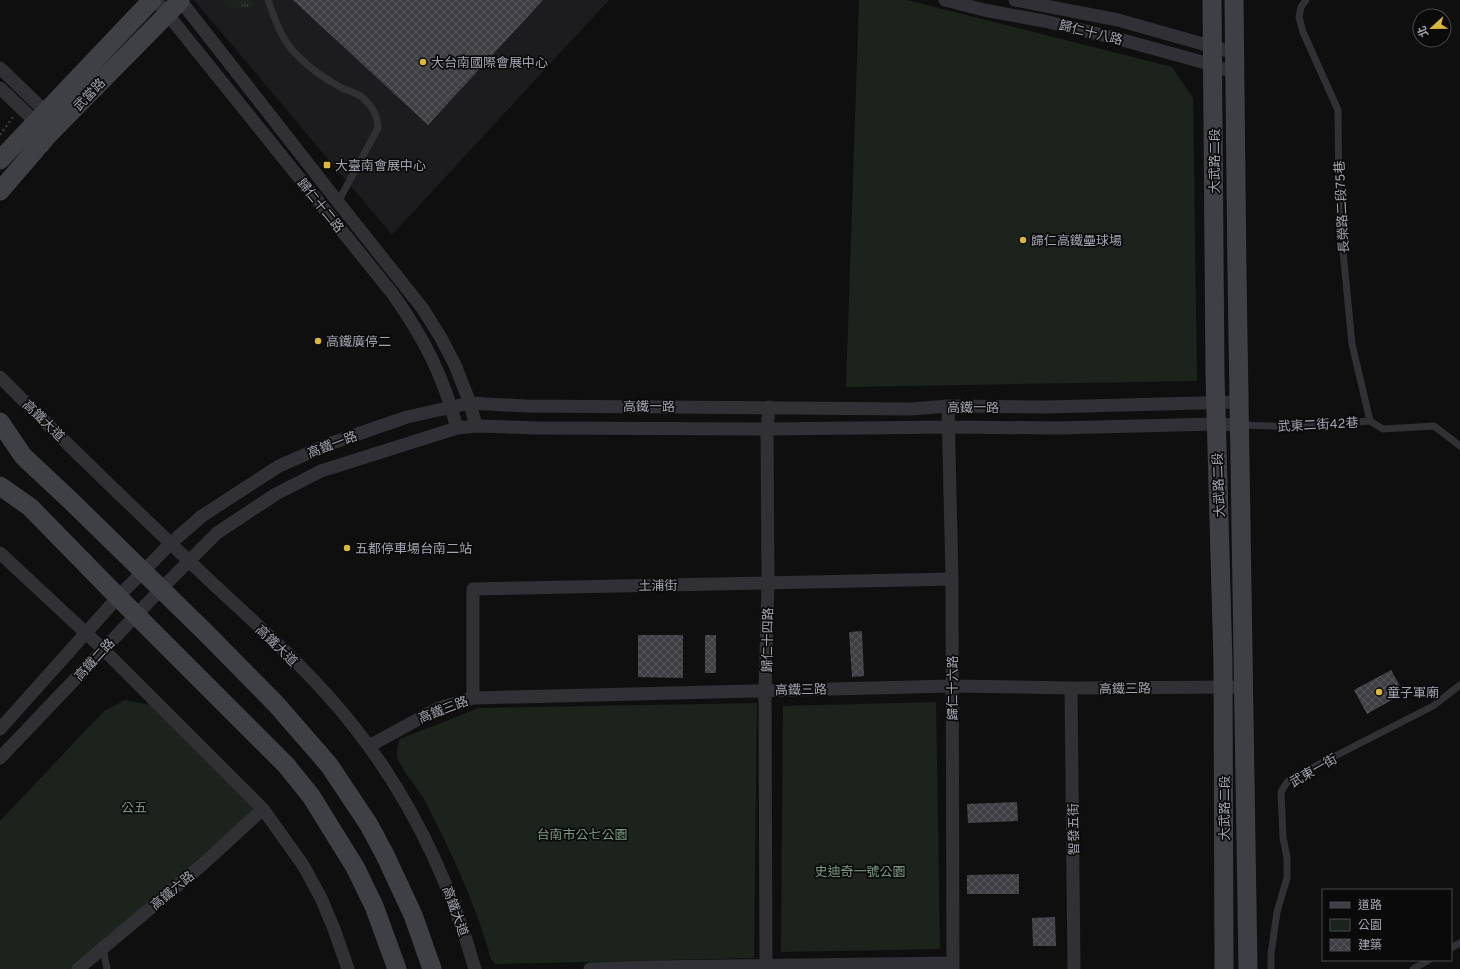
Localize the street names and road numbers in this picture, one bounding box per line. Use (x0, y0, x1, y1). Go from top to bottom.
street label: 歸仁十八路 (1057, 17, 1124, 50)
street label: 武當路 (71, 76, 110, 115)
street label: 大武路二段 (1208, 128, 1224, 194)
street label: 長榮路二段75巷 (1333, 160, 1353, 254)
street label: 歸仁十二路 (293, 175, 347, 237)
street label: 高鐵大道 (18, 397, 68, 445)
street label: 高鐵一路 (623, 399, 675, 416)
street label: 高鐵一路 (947, 400, 999, 417)
street label: 武東二街42巷 (1277, 416, 1359, 436)
street label: 高鐵一路 (305, 428, 360, 463)
street label: 大武路二段 (1211, 452, 1229, 518)
street label: 土浦街 (638, 578, 678, 595)
street label: 歸仁十四路 (759, 607, 778, 673)
street label: 高鐵大道 (251, 622, 301, 670)
street label: 高鐵二路 (71, 635, 119, 685)
street label: 歸仁十六路 (945, 655, 962, 721)
street label: 高鐵三路 (1099, 681, 1151, 698)
street label: 高鐵三路 (775, 682, 827, 699)
street label: 高鐵三路 (416, 693, 471, 728)
street label: 武東一街 (1287, 752, 1341, 792)
street label: 大武路二段 (1218, 775, 1234, 841)
street label: 智發五街 (1067, 803, 1083, 855)
street label: 高鐵六路 (148, 868, 198, 914)
street label: 高鐵大道 (438, 884, 471, 939)

